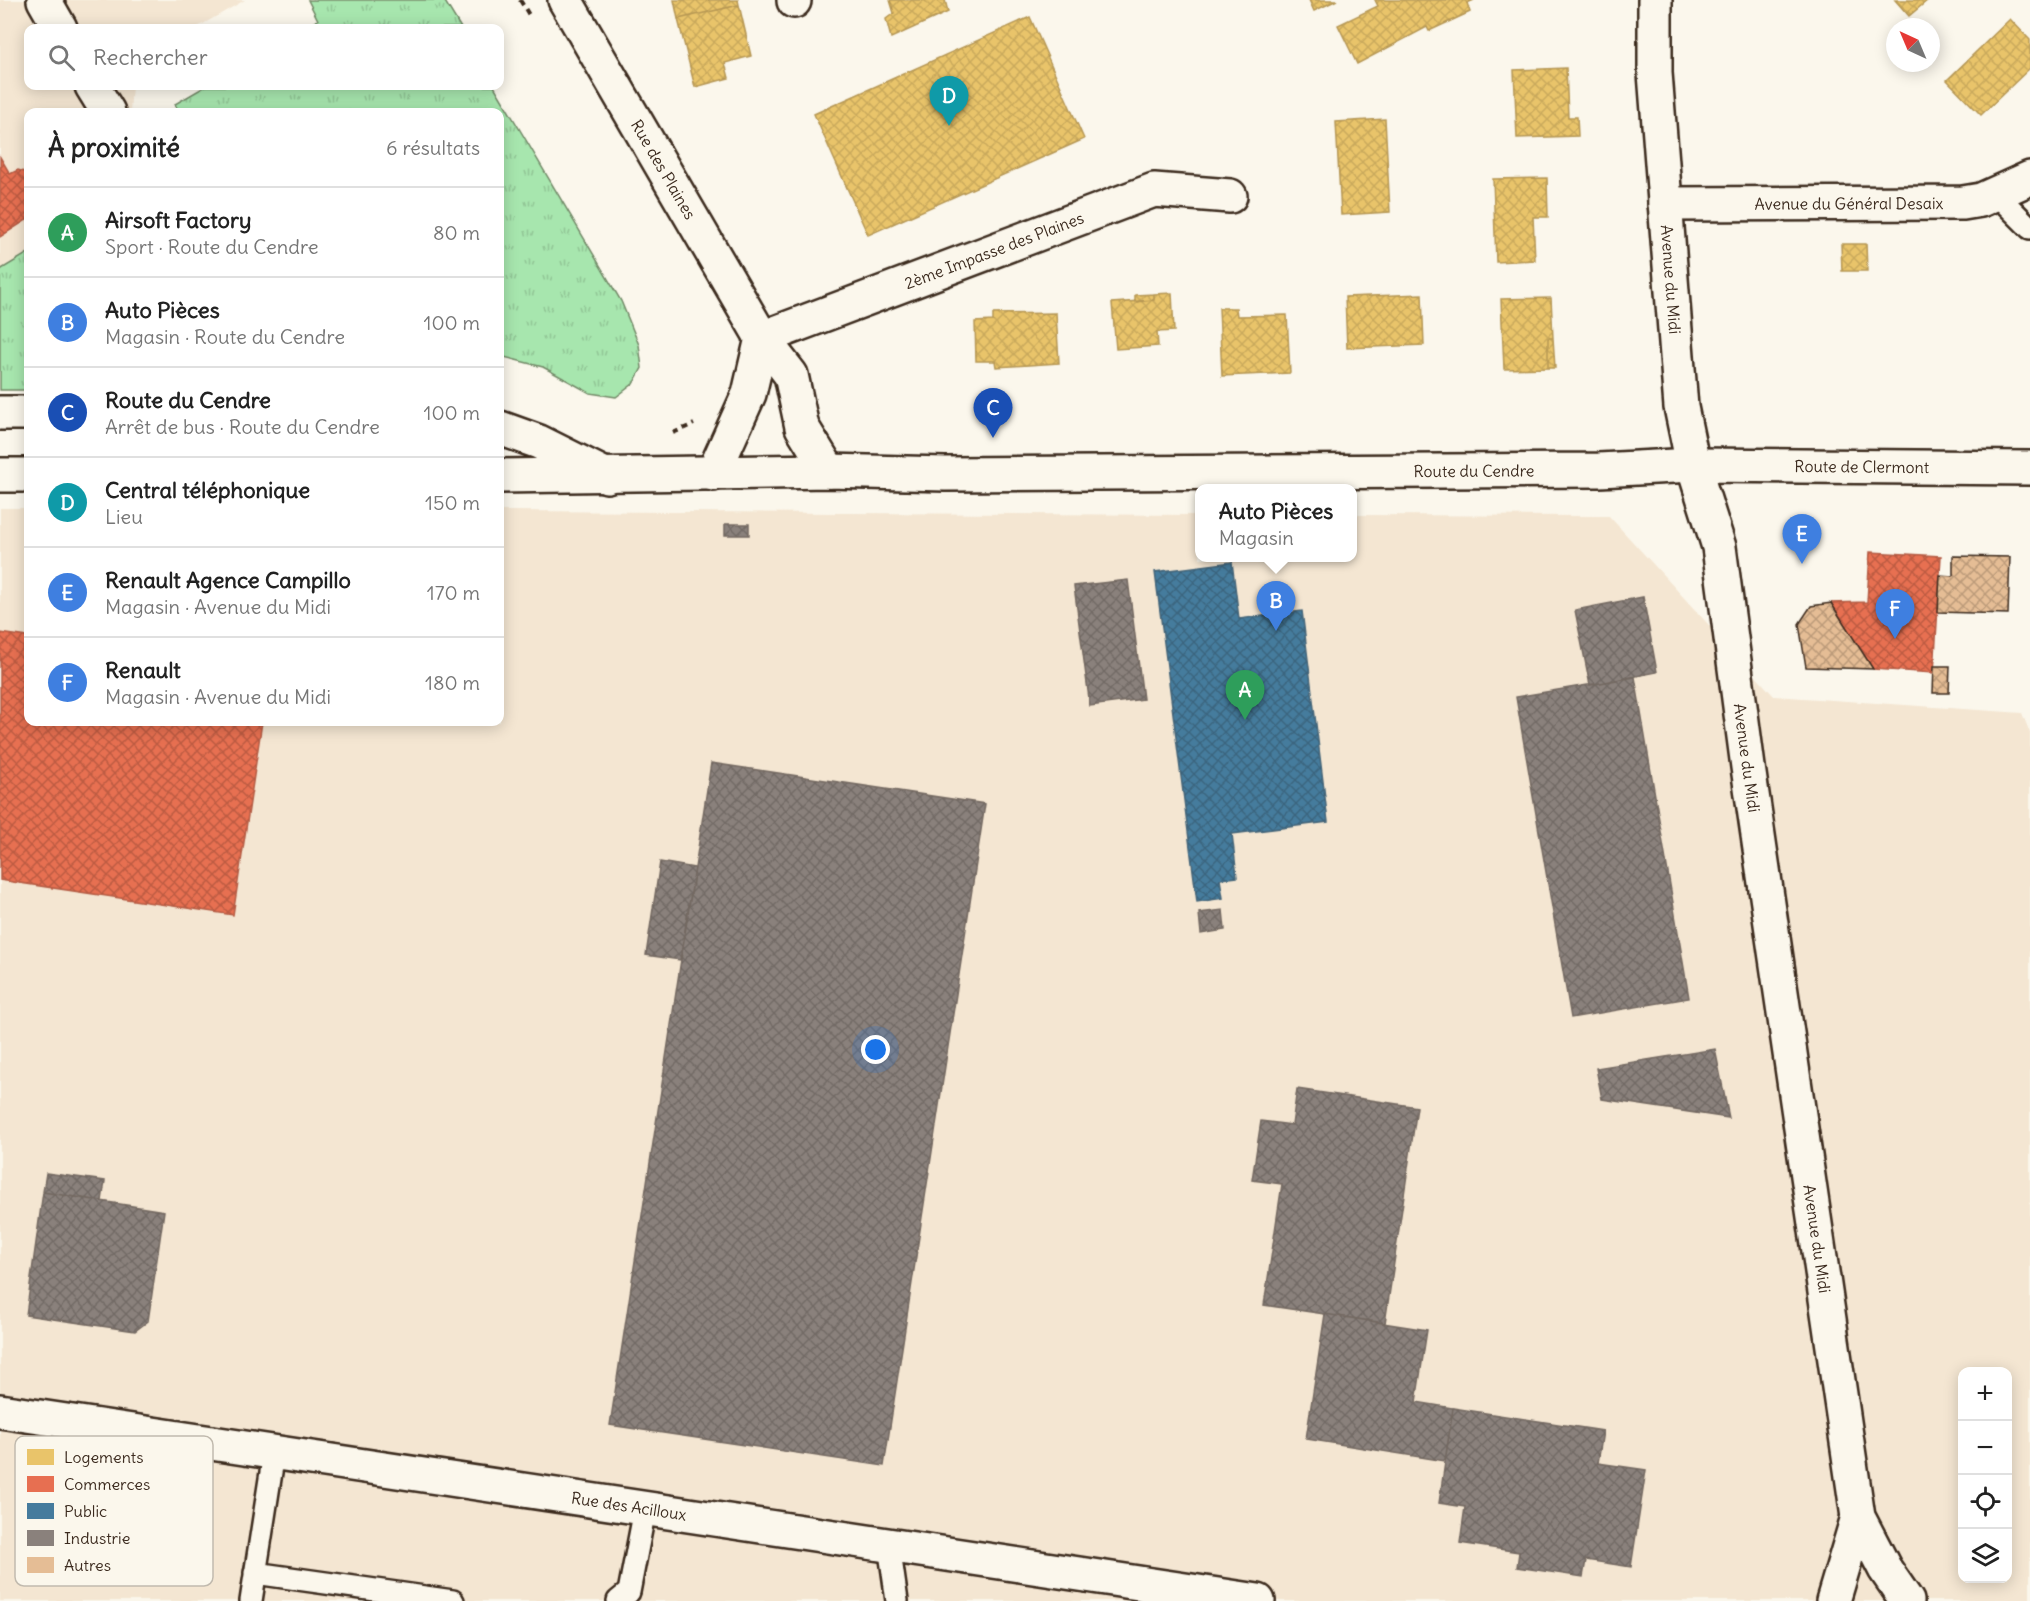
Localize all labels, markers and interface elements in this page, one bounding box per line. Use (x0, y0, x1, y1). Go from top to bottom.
north arrow (1886, 18, 1940, 72)
search box (24, 24, 504, 90)
icon: search (45, 41, 78, 74)
text: Rechercher (93, 43, 208, 71)
pin: D (930, 76, 968, 126)
street label: Rue des Plaines (627, 116, 701, 223)
text: À proximité (48, 131, 180, 164)
text: 6 résultats (386, 135, 480, 160)
street label: Avenue du Général Desaix (1755, 193, 1944, 214)
text: Airsoft Factory (105, 206, 251, 234)
street label: 2ème Impasse des Plaines (901, 207, 1087, 293)
text: A (61, 220, 74, 245)
text: 80 m (433, 220, 480, 245)
street label: Avenue du Midi (1657, 224, 1685, 335)
text: Sport · Route du Cendre (105, 234, 318, 259)
text: Auto Pièces (105, 296, 220, 324)
text: B (61, 310, 74, 335)
text: 100 m (423, 310, 480, 335)
text: Magasin · Route du Cendre (105, 324, 345, 349)
text: Route du Cendre (105, 386, 271, 414)
pin: C (974, 388, 1012, 438)
text: C (61, 400, 74, 425)
text: 100 m (423, 400, 480, 425)
text: Arrêt de bus · Route du Cendre (105, 414, 380, 439)
street label: Route de Clermont (1794, 456, 1930, 477)
street label: Route du Cendre (1413, 460, 1534, 481)
text: Central téléphonique (105, 476, 310, 504)
popup (1195, 484, 1357, 562)
text: D (60, 490, 75, 515)
text: 150 m (425, 490, 480, 515)
text: Auto Pièces (1219, 497, 1333, 525)
text: Lieu (105, 504, 143, 529)
pin: E (1782, 514, 1822, 564)
text: Magasin (1219, 525, 1294, 550)
text: Renault Agence Campillo (105, 566, 351, 594)
text: E (62, 580, 73, 605)
text: 170 m (427, 580, 480, 605)
pin: B (1256, 582, 1296, 631)
pin: F (1876, 590, 1914, 639)
text: Magasin · Avenue du Midi (105, 594, 331, 619)
text: Renault (105, 656, 181, 684)
text: F (62, 670, 73, 695)
text: 180 m (425, 670, 480, 695)
pin: A (1226, 670, 1264, 720)
text: Magasin · Avenue du Midi (105, 684, 331, 709)
street label: Avenue du Midi (1730, 702, 1765, 814)
your location (861, 1035, 890, 1064)
street label: Avenue du Midi (1799, 1183, 1835, 1294)
map controls (1958, 1367, 2012, 1583)
button: + (1958, 1367, 2012, 1421)
button: − (1958, 1421, 2012, 1475)
legend (15, 1436, 213, 1586)
text: Logements (64, 1447, 144, 1467)
text: Commerces (64, 1474, 150, 1494)
button: locate (1958, 1475, 2012, 1529)
street label: Rue des Acilloux (570, 1487, 688, 1525)
text: Public (64, 1501, 107, 1521)
text: Industrie (64, 1528, 130, 1548)
button: layers (1958, 1529, 2012, 1583)
text: Autres (64, 1555, 111, 1575)

